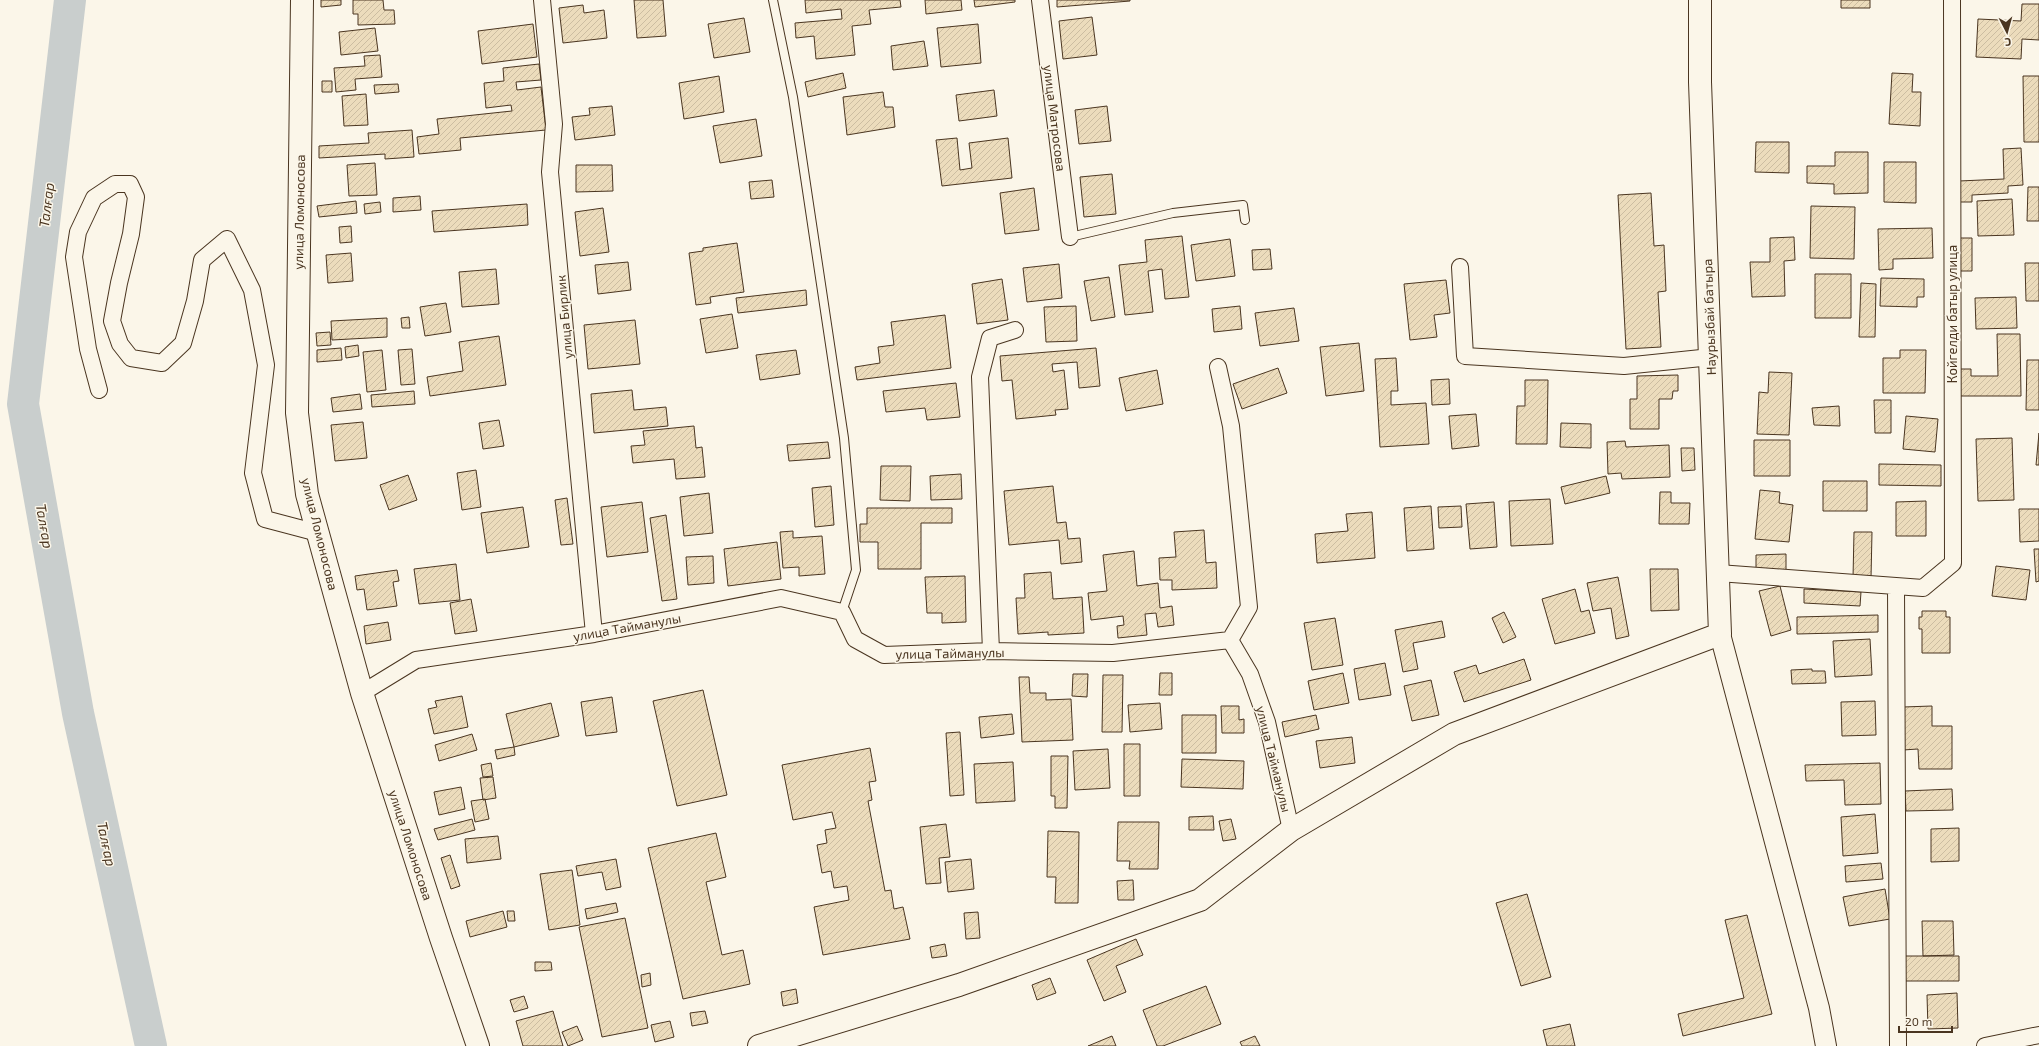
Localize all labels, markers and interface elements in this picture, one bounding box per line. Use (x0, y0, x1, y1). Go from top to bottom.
north arrow (1987, 12, 2027, 52)
text: С (2004, 36, 2012, 49)
street label: улица Матросова (1041, 64, 1069, 172)
street label: улица Ломоносова (290, 154, 308, 270)
water label: Талғар (35, 182, 57, 228)
street label: Койгелди батыр улица (1944, 245, 1960, 383)
street label: Наурызбай батыра (1699, 259, 1719, 375)
street label: улица Бирлик (552, 274, 576, 360)
street label: улица Ломоносова (298, 476, 342, 592)
water label: Талғар (33, 502, 57, 550)
street label: улица Тайманулы (572, 610, 682, 644)
street label: улица Тайманулы (895, 644, 1005, 662)
street label: улица Тайманулы (1253, 704, 1295, 814)
street label: улица Ломоносова (386, 788, 436, 902)
water label: Талғар (94, 820, 120, 868)
scale bar (1899, 1008, 1952, 1034)
text: 20 m (1905, 1014, 1932, 1028)

